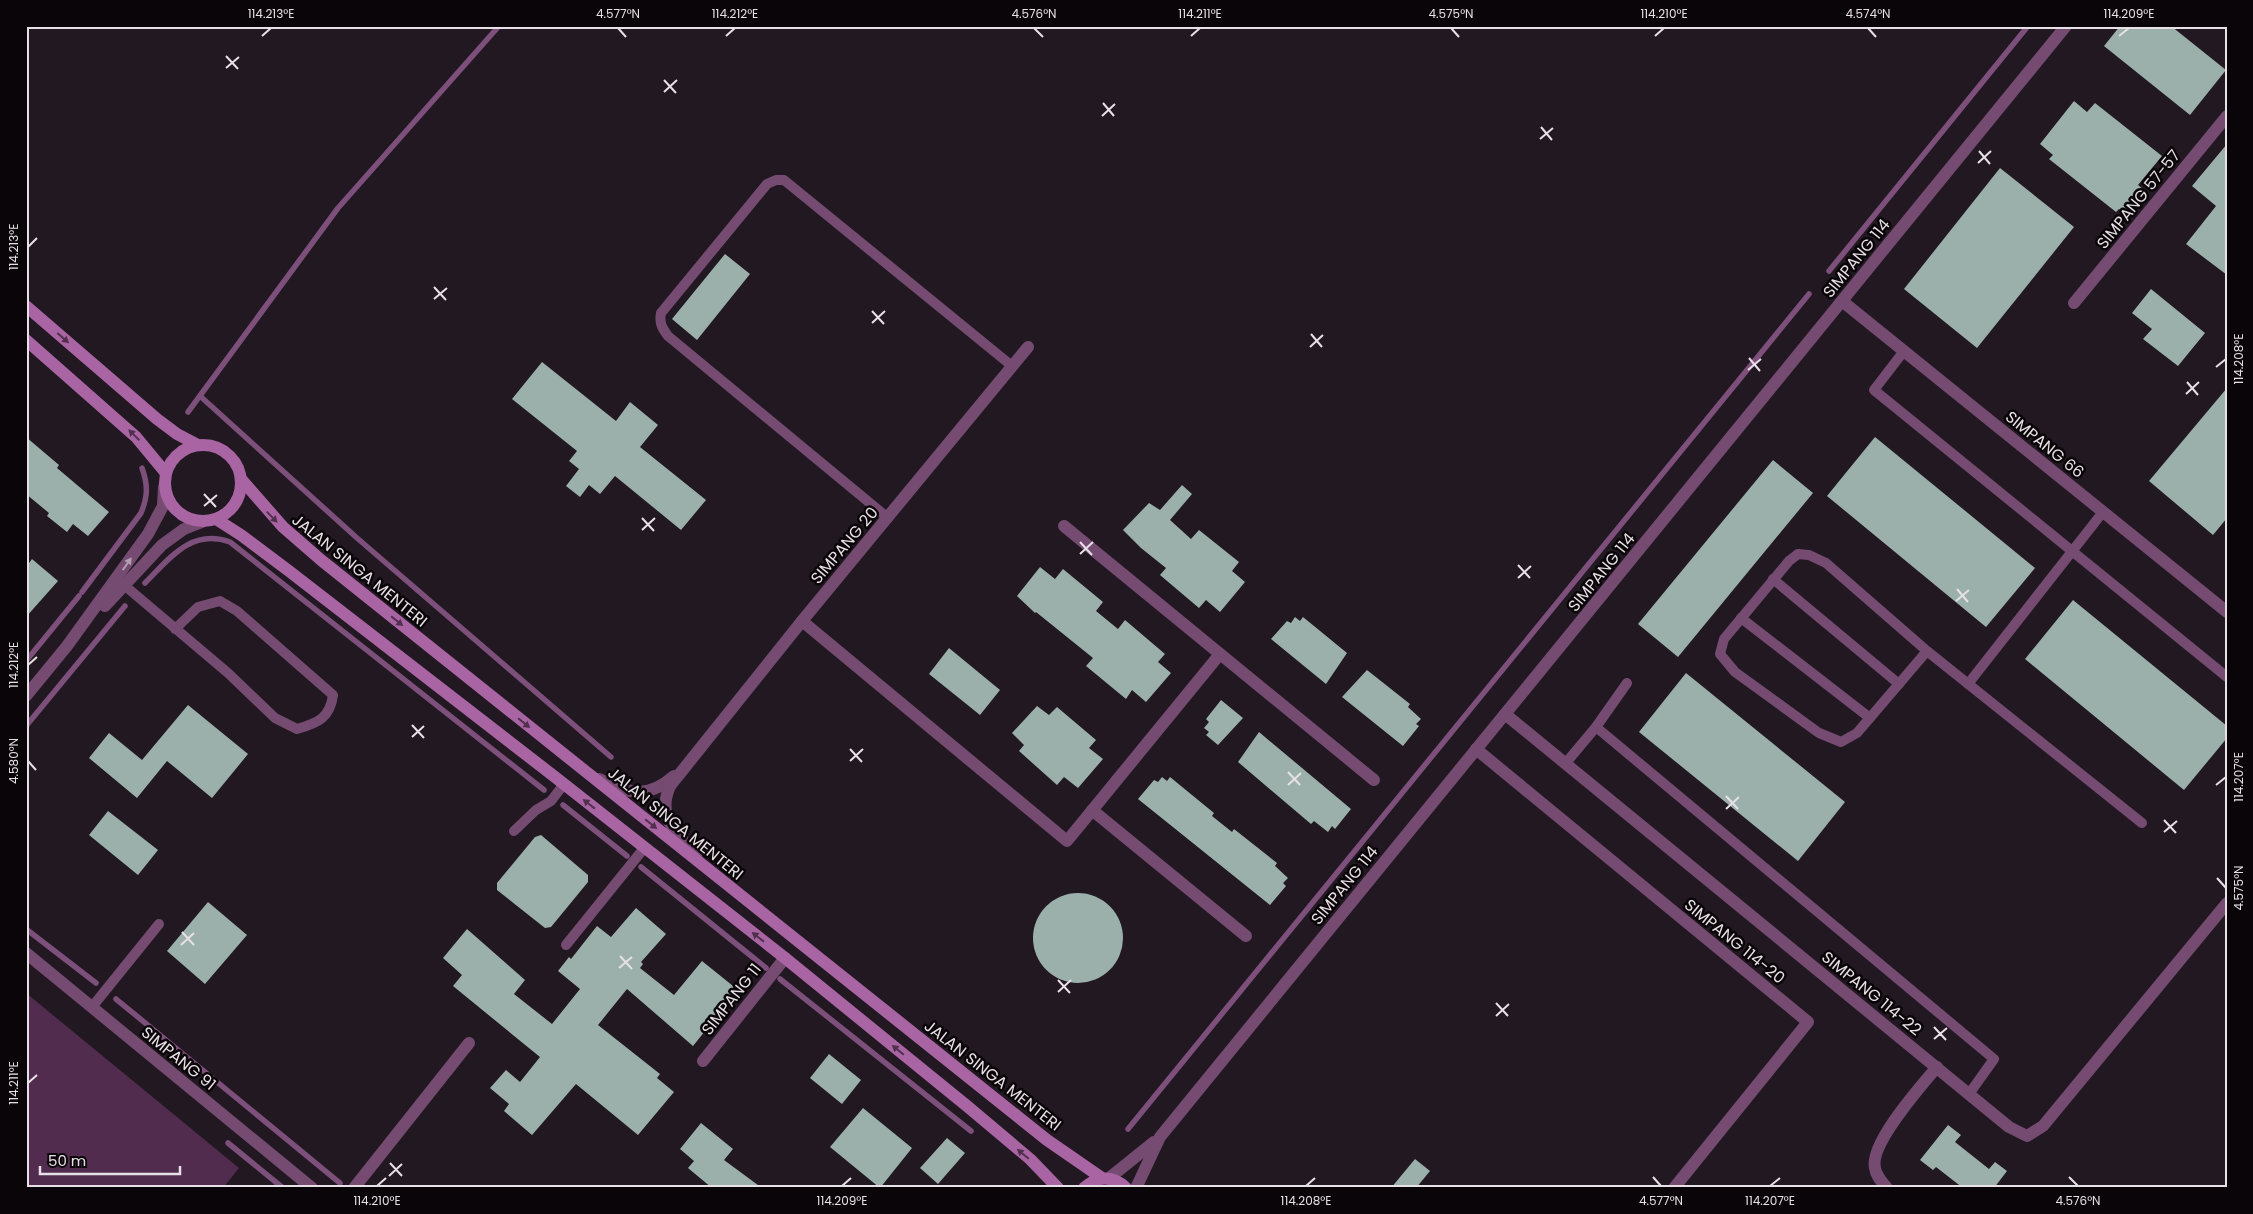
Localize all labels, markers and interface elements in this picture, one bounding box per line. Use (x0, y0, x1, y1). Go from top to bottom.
text: 114.213°E (248, 5, 294, 22)
text: 4.577°N (596, 5, 640, 22)
text: 114.212°E (712, 5, 758, 22)
text: 4.576°N (1011, 5, 1057, 22)
text: 114.211°E (1178, 5, 1222, 22)
text: 4.575°N (1428, 5, 1474, 22)
text: 114.210°E (1640, 5, 1688, 22)
text: 4.574°N (1845, 5, 1891, 22)
text: 114.209°E (2104, 5, 2154, 22)
street label: SIMPANG 57-57 (2091, 145, 2186, 254)
street label: SIMPANG 114 (1817, 214, 1895, 303)
text: 114.213°E (5, 224, 22, 270)
one-way arrow (56, 332, 69, 343)
text: 114.208°E (2230, 334, 2247, 384)
street label: SIMPANG 66 (2000, 405, 2089, 483)
one-way arrow (128, 429, 140, 441)
street label: SIMPANG 20 (805, 502, 884, 589)
street label: JALAN SINGA MENTERI (287, 508, 432, 632)
one-way arrow (266, 511, 278, 523)
street label: SIMPANG 114 (1562, 528, 1640, 617)
one-way arrow (122, 557, 132, 571)
one-way arrow (390, 616, 403, 627)
text: 114.212°E (5, 642, 22, 688)
one-way arrow (517, 717, 530, 728)
text: 4.580°N (5, 738, 22, 784)
text: 114.207°E (2230, 752, 2247, 802)
street label: JALAN SINGA MENTERI (603, 761, 748, 885)
one-way arrow (583, 798, 596, 809)
one-way arrow (644, 818, 657, 829)
street label: SIMPANG 114 (1305, 841, 1383, 930)
text: 4.575°N (2230, 865, 2247, 911)
street label: SIMPANG 114-20 (1679, 894, 1790, 989)
one-way arrow (752, 931, 765, 942)
street label: SIMPANG 114-22 (1817, 946, 1927, 1041)
street label: SIMPANG 11 (696, 959, 767, 1040)
street label: JALAN SINGA MENTERI (919, 1015, 1066, 1136)
street label: SIMPANG 91 (136, 1021, 221, 1096)
one-way arrow (892, 1045, 904, 1056)
text: 114.211°E (5, 1061, 22, 1105)
scale bar (40, 1144, 180, 1176)
one-way arrow (1017, 1148, 1030, 1159)
text: 50 m (48, 1150, 86, 1171)
text: 114.210°E (353, 1192, 401, 1209)
text: 114.209°E (817, 1192, 867, 1209)
text: 114.208°E (1281, 1192, 1331, 1209)
text: 4.577°N (1639, 1192, 1683, 1209)
text: 114.207°E (1745, 1192, 1795, 1209)
text: 4.576°N (2055, 1192, 2101, 1209)

